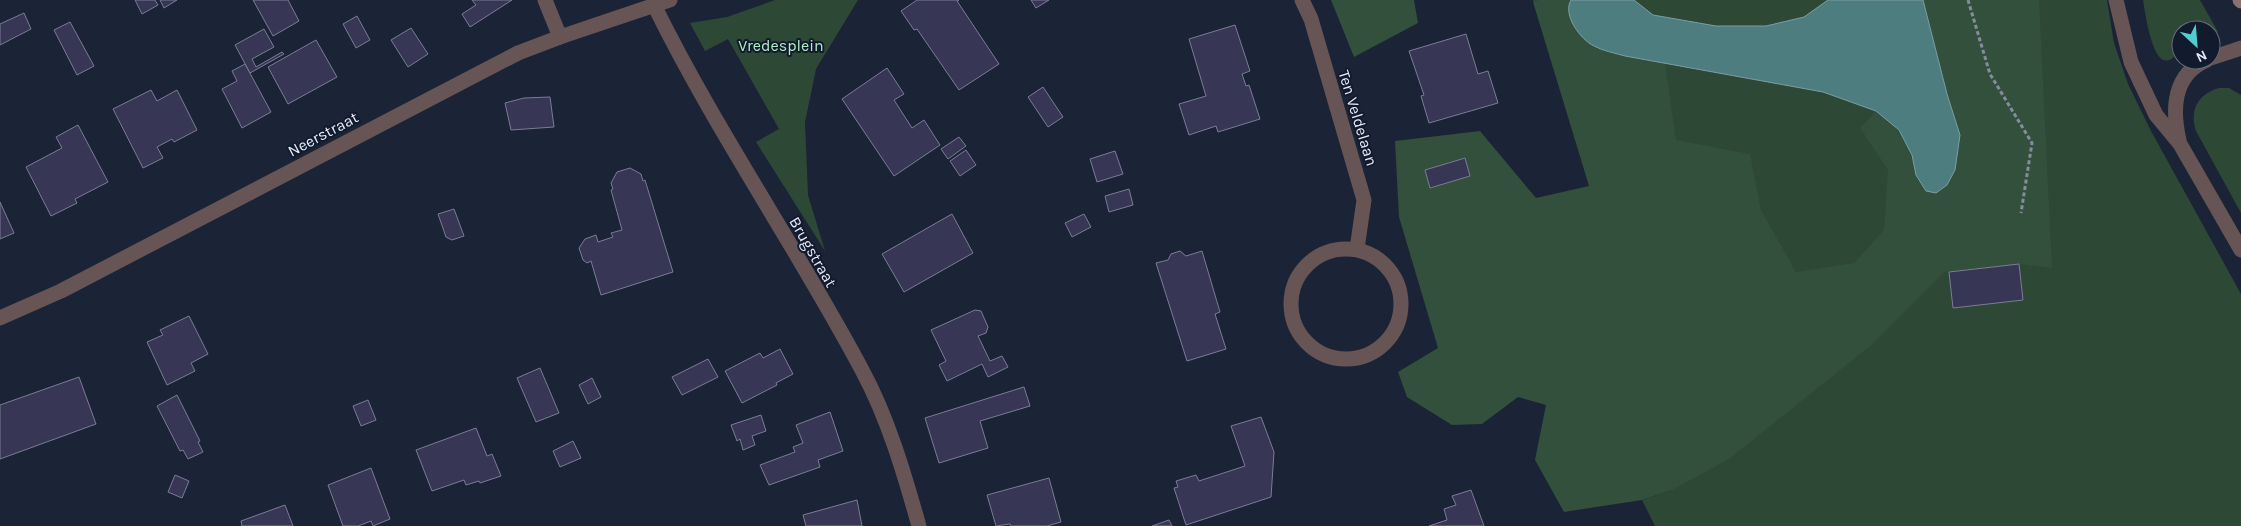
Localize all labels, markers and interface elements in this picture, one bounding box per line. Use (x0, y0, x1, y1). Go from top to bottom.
north arrow (2171, 20, 2221, 70)
park label: Vredesplein (738, 36, 824, 55)
text: N (2193, 46, 2210, 66)
street label: Ten Veldelaan (1334, 68, 1382, 168)
street label: Neerstraat (285, 108, 361, 160)
street label: Brugstraat (785, 213, 841, 291)

